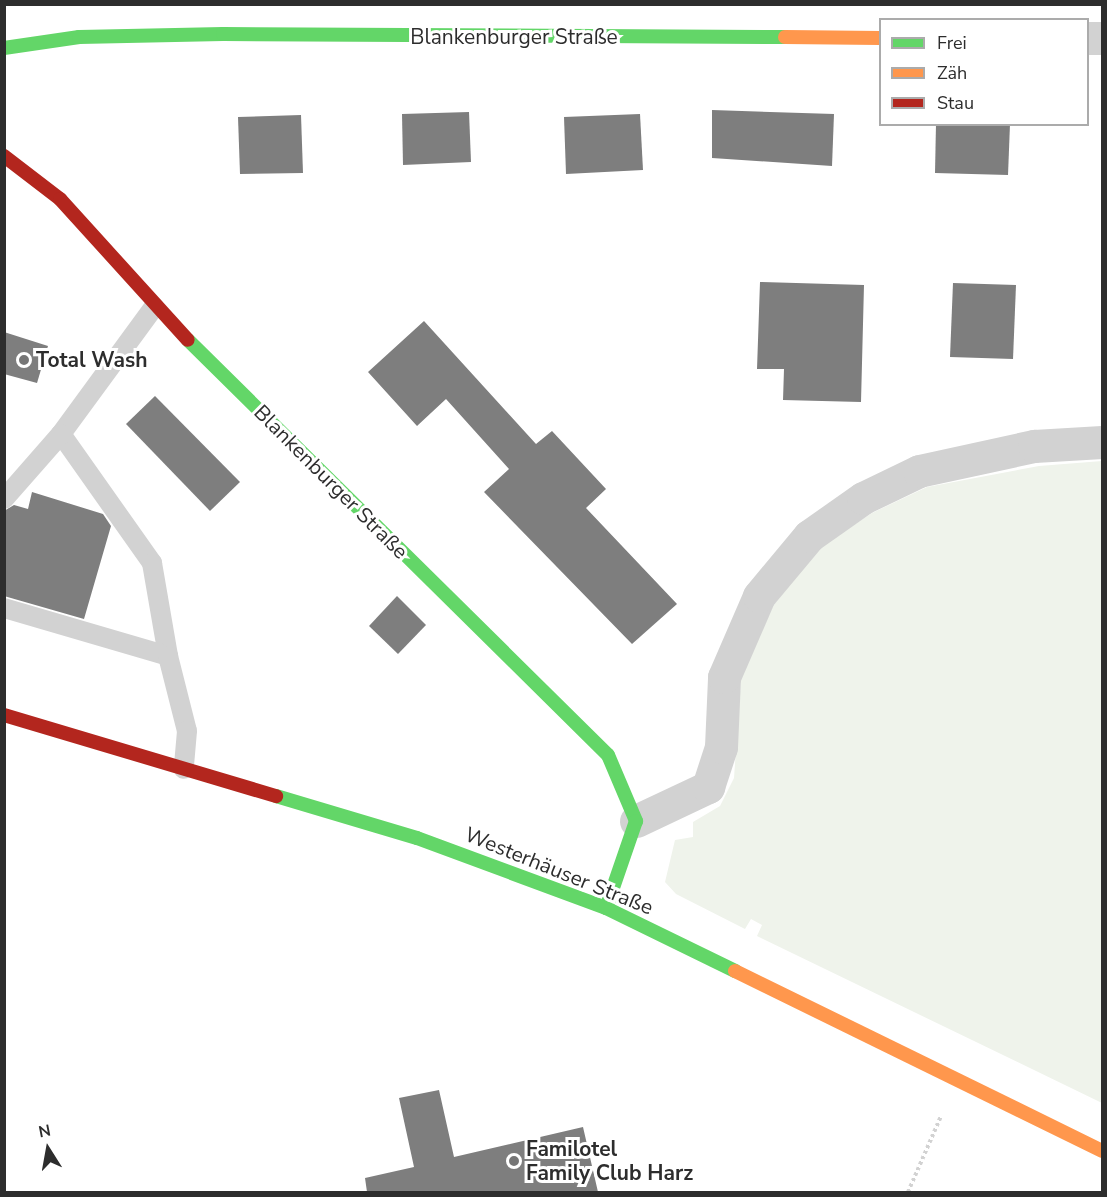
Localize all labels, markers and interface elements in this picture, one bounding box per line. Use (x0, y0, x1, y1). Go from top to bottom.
legend (879, 18, 1089, 126)
street label: Blankenburger Straße (410, 24, 618, 50)
text: Frei (937, 31, 967, 55)
text: Zäh (937, 61, 967, 85)
text: Stau (937, 91, 974, 115)
place label: Total Wash (36, 347, 147, 373)
marker: Total Wash (17, 353, 31, 367)
street label: Blankenburger Straße (249, 400, 413, 564)
street label: Westerhäuser Straße (461, 822, 657, 920)
north arrow (18, 1119, 78, 1179)
text: N (37, 1119, 53, 1143)
place label: Familotel Family Club Harz (526, 1136, 693, 1186)
marker: Familotel Family Club Harz (507, 1154, 521, 1168)

